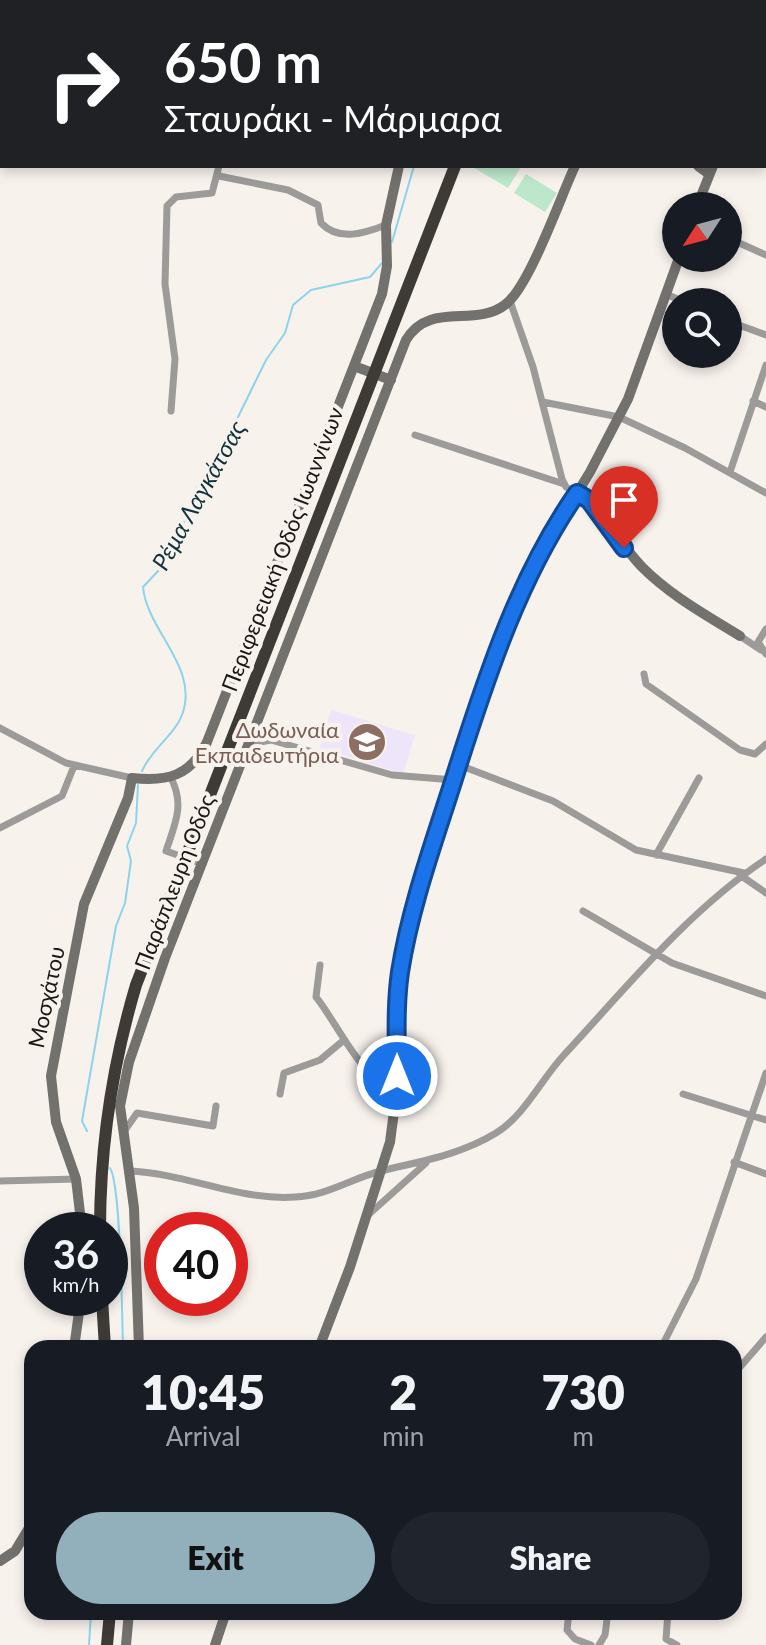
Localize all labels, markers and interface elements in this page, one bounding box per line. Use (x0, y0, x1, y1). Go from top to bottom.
text: 650 m (164, 28, 322, 95)
icon: right (32, 32, 136, 136)
text: Σταυράκι - Μάρμαρα (164, 96, 502, 140)
north arrow (662, 192, 742, 272)
map controls (662, 192, 742, 368)
button: search (662, 288, 742, 368)
street label: Περιφερειακή Οδός Ιωαννίνων (215, 403, 349, 695)
water label: Ρέμα Λαγκάτσας (145, 415, 251, 575)
pin (590, 466, 658, 548)
icon: arrive (602, 478, 646, 522)
place label: Δωδωναία Εκπαιδευτήρια (195, 716, 339, 768)
school or university icon: Δωδωναία Εκπαιδευτήρια (346, 721, 388, 763)
street label: Παράπλευρη Οδός (128, 791, 220, 973)
street label: Μοσχάτου (22, 944, 70, 1050)
position arrow (355, 1034, 439, 1118)
speed limit sign: 40 (144, 1212, 248, 1316)
text: 36 (53, 1230, 99, 1278)
text: km/h (53, 1272, 99, 1296)
text: 10:45 (141, 1363, 265, 1420)
text: 2 (389, 1363, 417, 1420)
text: 730 (541, 1363, 625, 1420)
text: Arrival (166, 1420, 241, 1452)
text: min (382, 1420, 424, 1452)
text: m (572, 1420, 594, 1452)
button: Exit (56, 1512, 375, 1604)
button: Share (391, 1512, 710, 1604)

